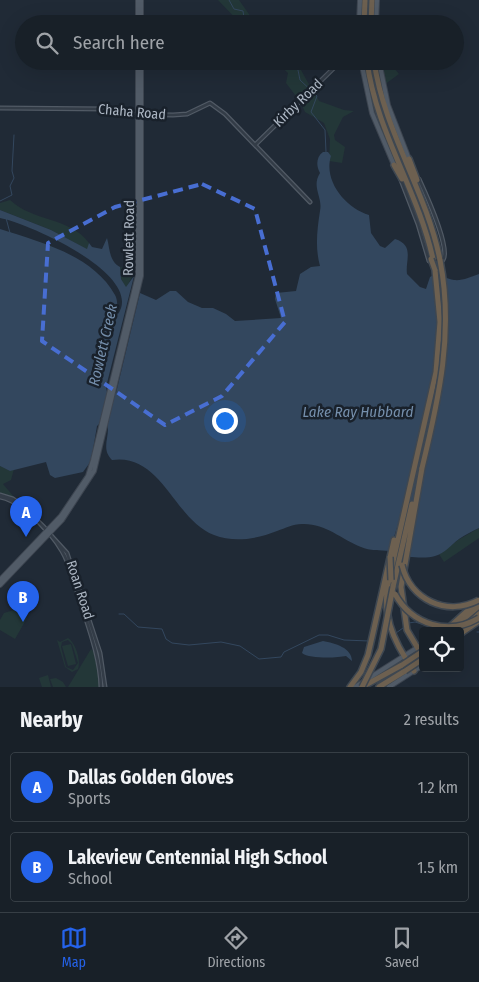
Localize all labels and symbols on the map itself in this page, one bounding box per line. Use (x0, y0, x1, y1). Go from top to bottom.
street label: Kirby Road (270, 75, 326, 131)
street label: Chaha Road (98, 101, 166, 123)
street label: Rowlett Road (120, 200, 138, 276)
water label: Rowlett Creek (85, 302, 121, 388)
water label: Lake Ray Hubbard (303, 403, 413, 421)
your location (212, 408, 238, 434)
pin: A (10, 496, 42, 537)
street label: Roan Road (62, 558, 98, 622)
pin: B (7, 581, 39, 622)

